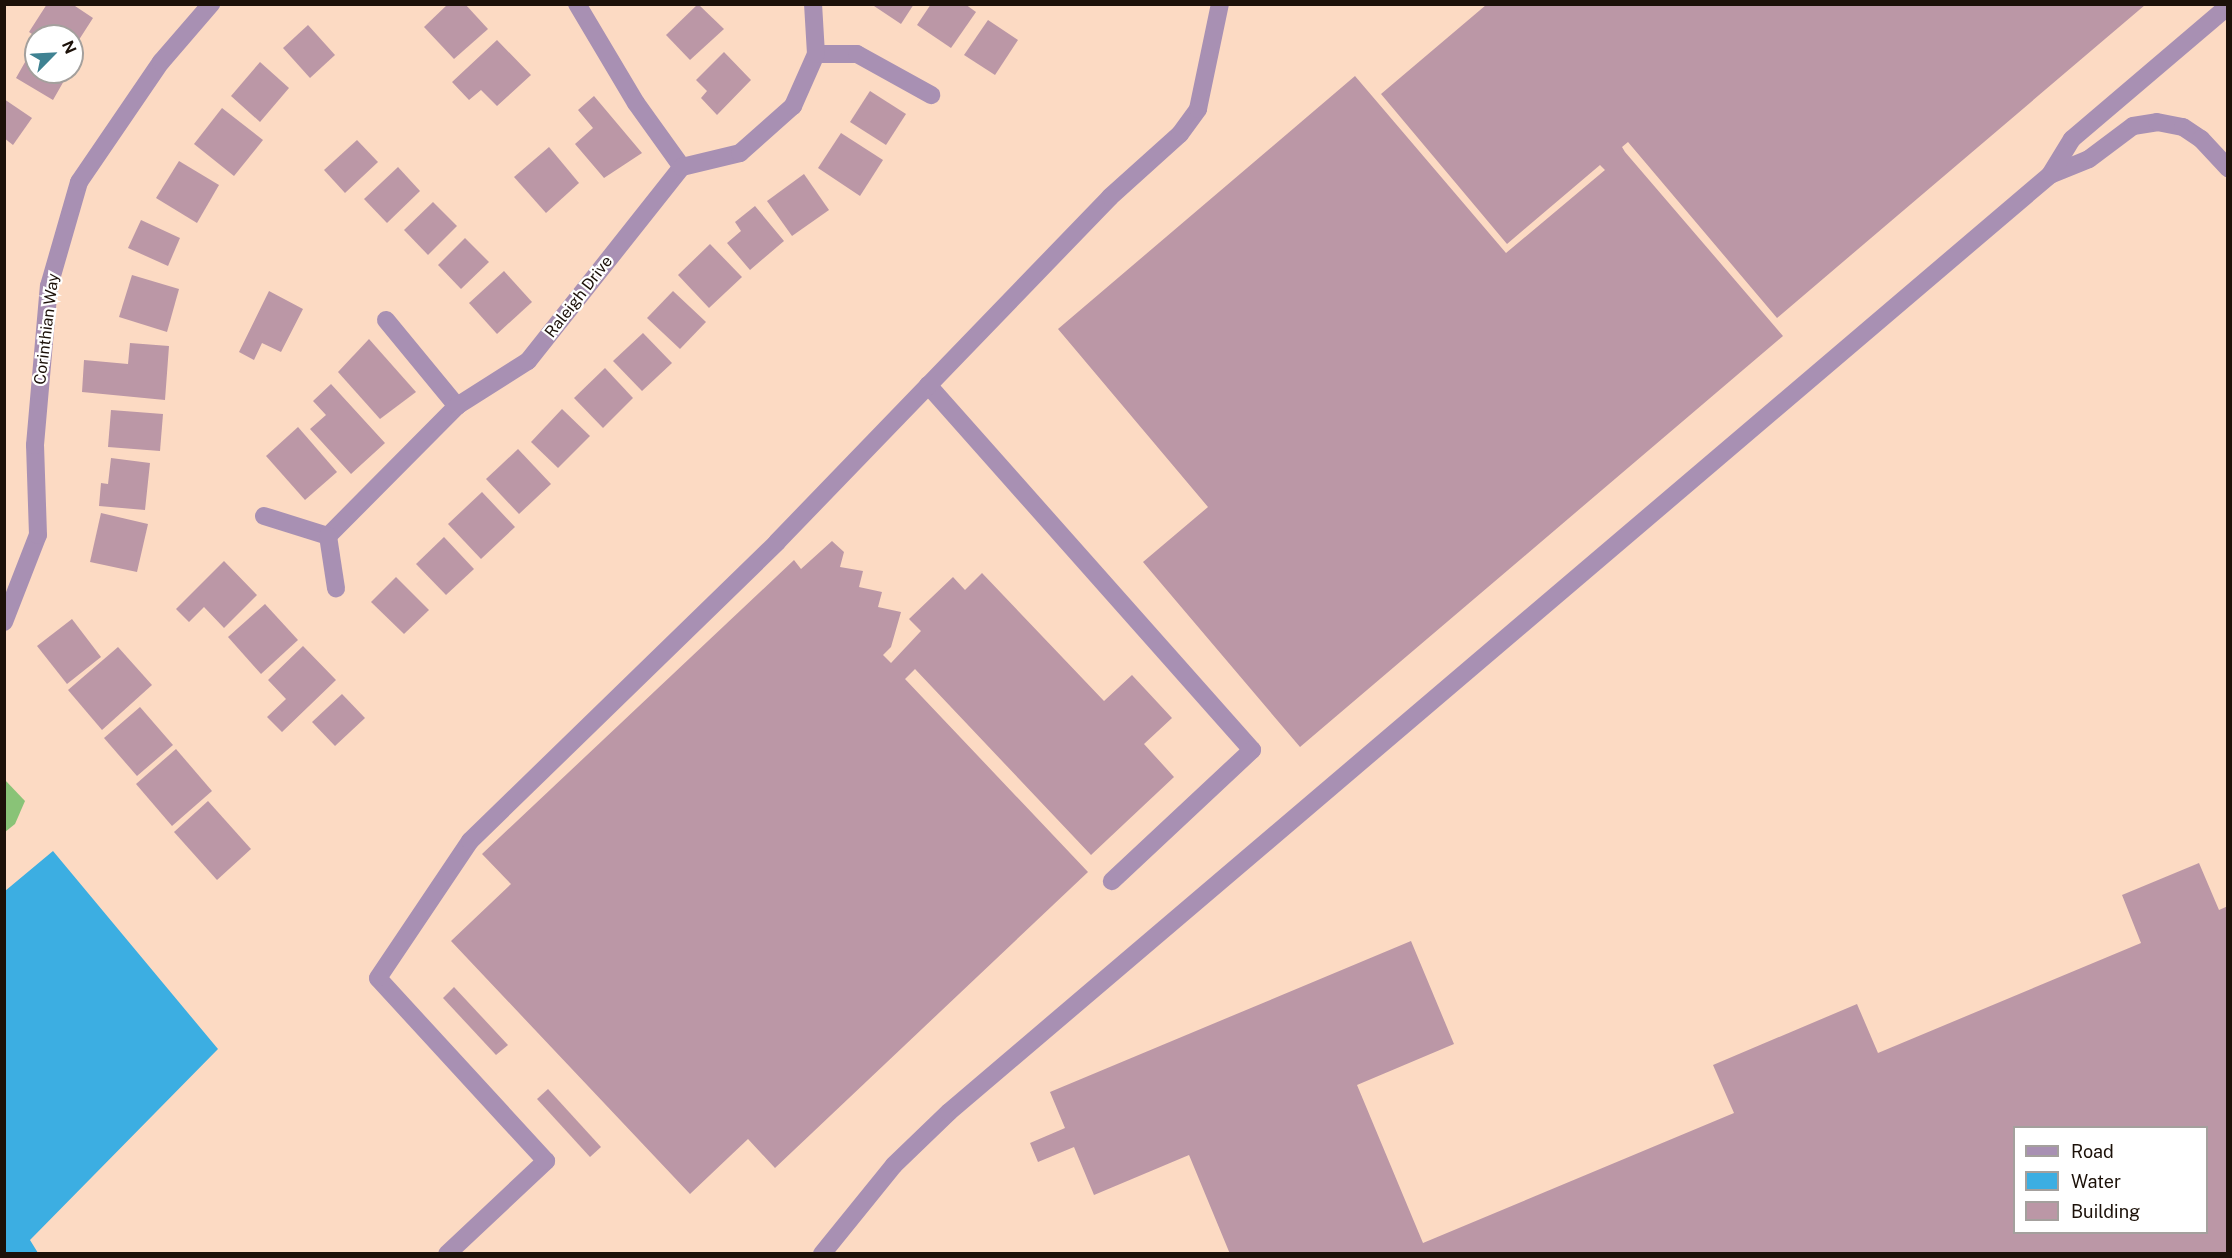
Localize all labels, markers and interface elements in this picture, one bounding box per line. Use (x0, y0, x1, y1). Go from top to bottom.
north arrow (24, 24, 84, 84)
text: N (58, 38, 80, 57)
street label: Raleigh Drive (541, 252, 617, 342)
street label: Corinthian Way (31, 272, 63, 386)
legend (2013, 1126, 2208, 1234)
text: Road (2071, 1141, 2114, 1162)
text: Water (2071, 1171, 2121, 1192)
text: Building (2071, 1201, 2140, 1222)

